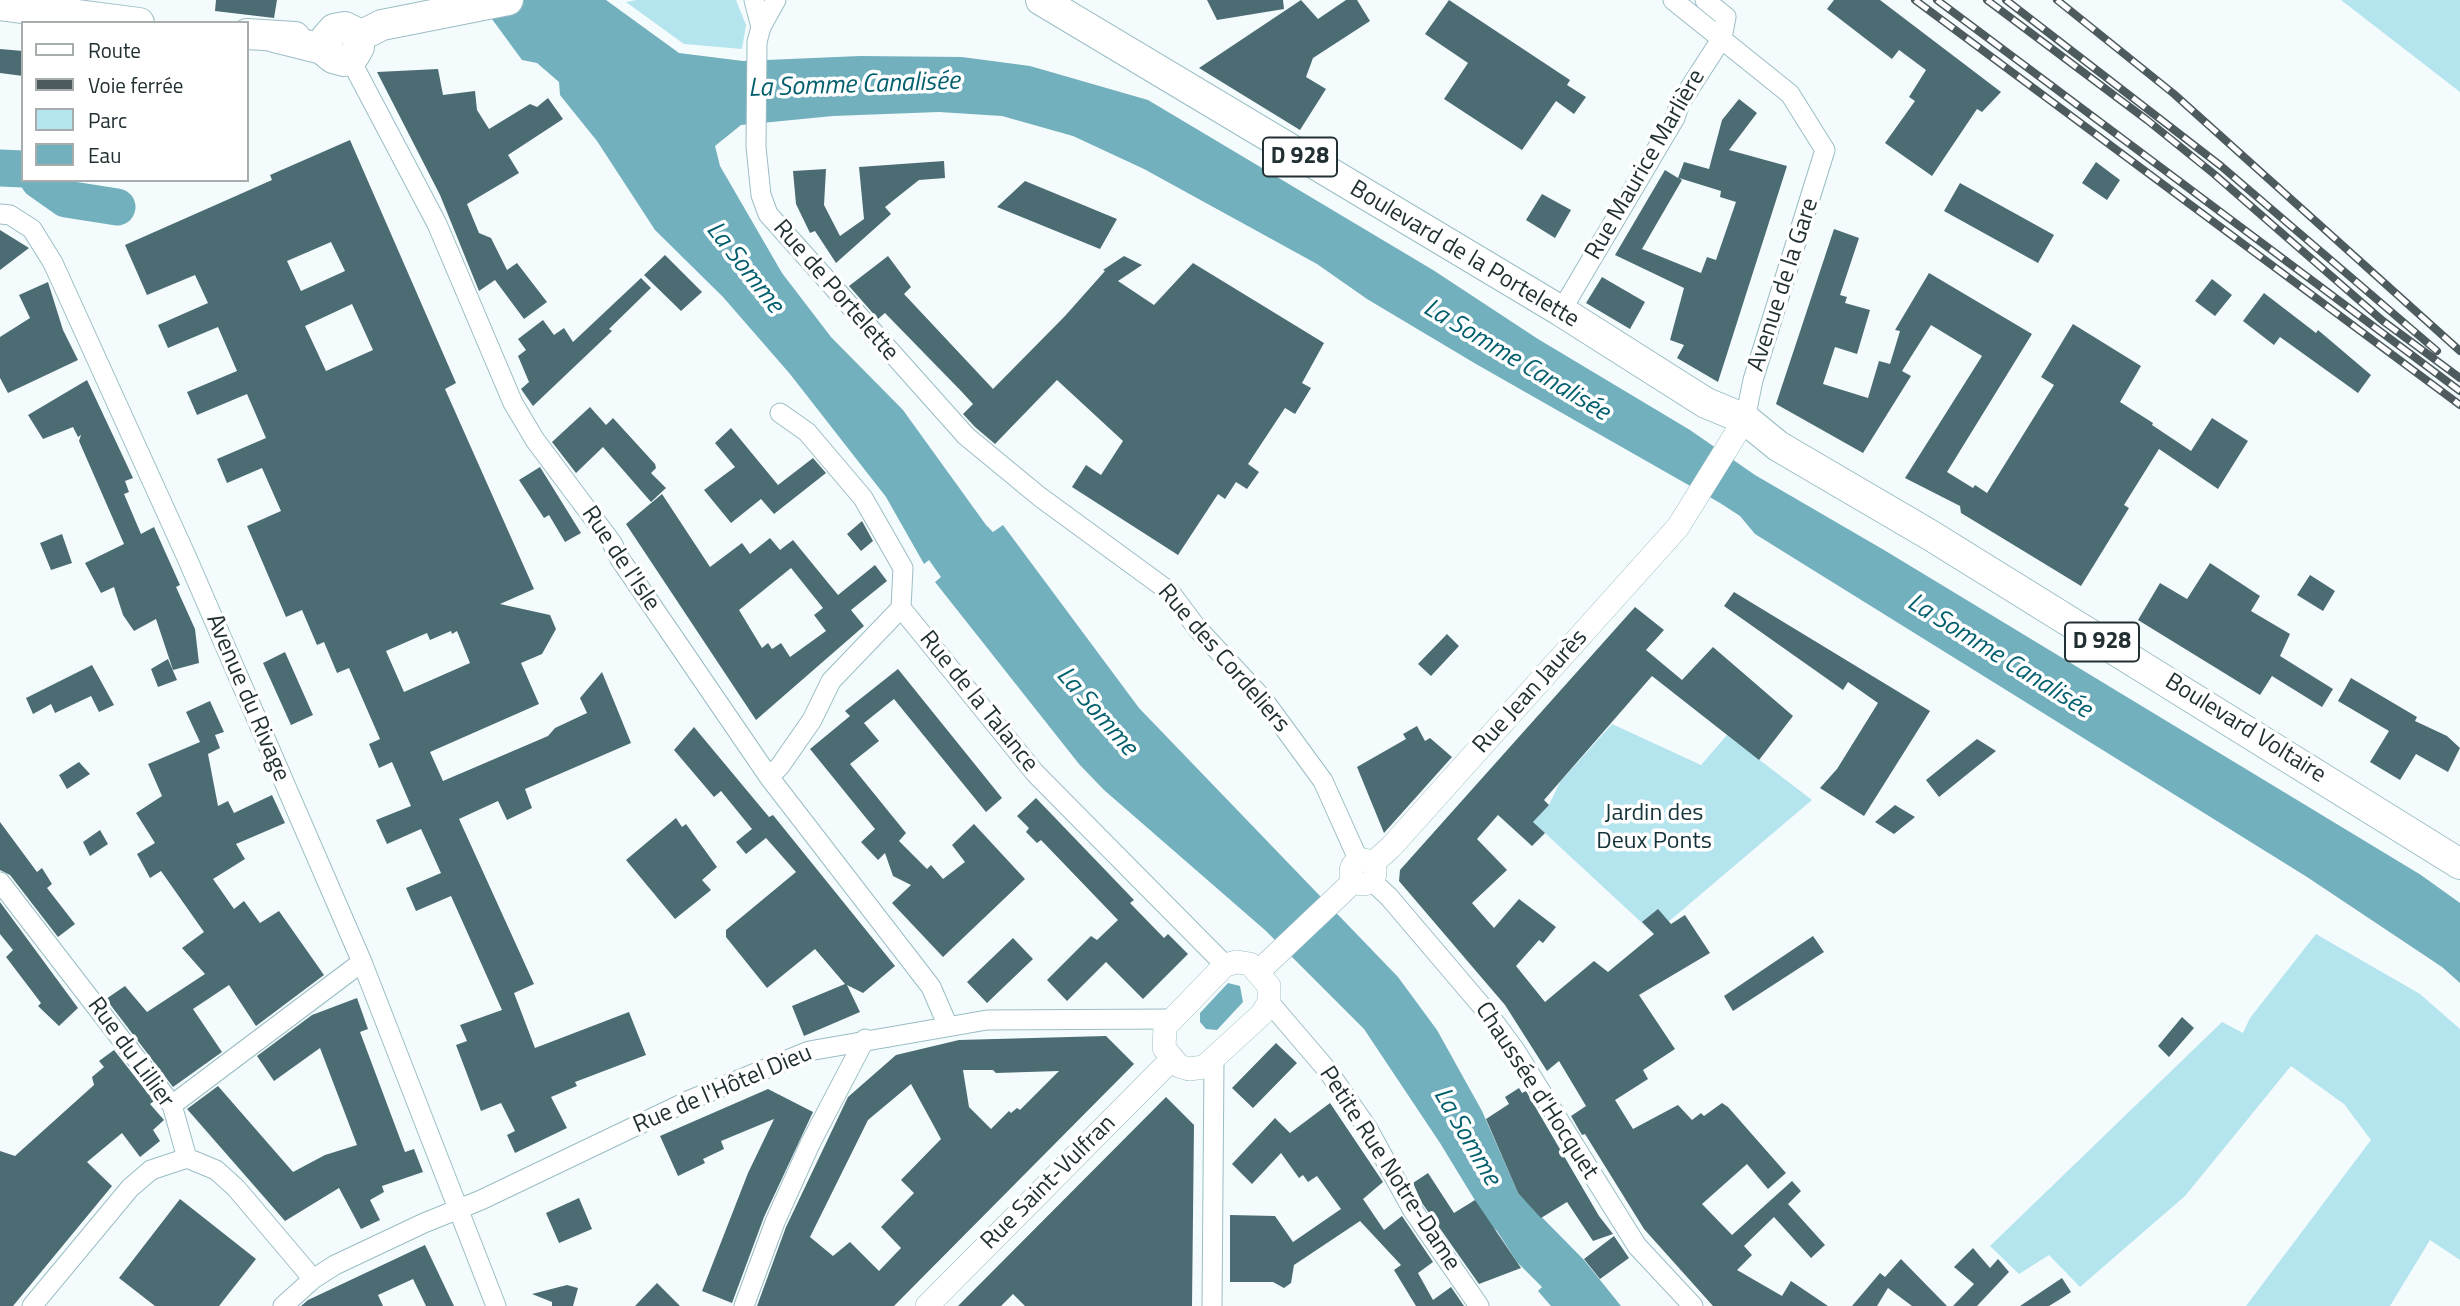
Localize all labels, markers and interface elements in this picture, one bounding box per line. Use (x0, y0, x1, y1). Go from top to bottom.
legend (21, 21, 248, 182)
text: Route (88, 34, 141, 66)
street label: Rue Maurice Marlière (1580, 65, 1712, 265)
water label: La Somme Canalisée (748, 67, 960, 105)
text: Voie ferrée (88, 69, 183, 101)
text: Parc (88, 104, 127, 136)
road number: D 928 (1263, 138, 1337, 176)
text: Eau (88, 139, 121, 171)
street label: Boulevard de la Portelette (1344, 175, 1584, 335)
street label: Avenue de la Gare (1742, 195, 1826, 375)
street label: Rue de Portelette (766, 215, 904, 367)
water label: La Somme (699, 216, 789, 320)
water label: La Somme Canalisée (1417, 293, 1615, 429)
street label: Rue de l'Isle (574, 501, 666, 617)
street label: Rue des Cordeliers (1151, 579, 1295, 739)
water label: La Somme Canalisée (1901, 588, 2097, 726)
street label: Avenue du Rivage (199, 610, 295, 786)
road number: D 928 (2065, 622, 2139, 662)
street label: Rue Jean Jaurès (1468, 624, 1594, 760)
street label: Rue de la Talance (912, 626, 1044, 778)
water label: La Somme (1049, 661, 1143, 763)
street label: Boulevard Voltaire (2159, 668, 2331, 790)
park label: Jardin des Deux Ponts (1596, 800, 1712, 856)
street label: Rue du Lillier (80, 992, 180, 1114)
street label: Chaussée d'Hocquet (1468, 997, 1604, 1185)
street label: Rue de l'Hôtel Dieu (629, 1039, 817, 1141)
street label: Petite Rue Notre-Dame (1312, 1061, 1466, 1277)
water label: La Somme (1426, 1082, 1506, 1192)
street label: Rue Saint-Vulfran (976, 1110, 1122, 1256)

